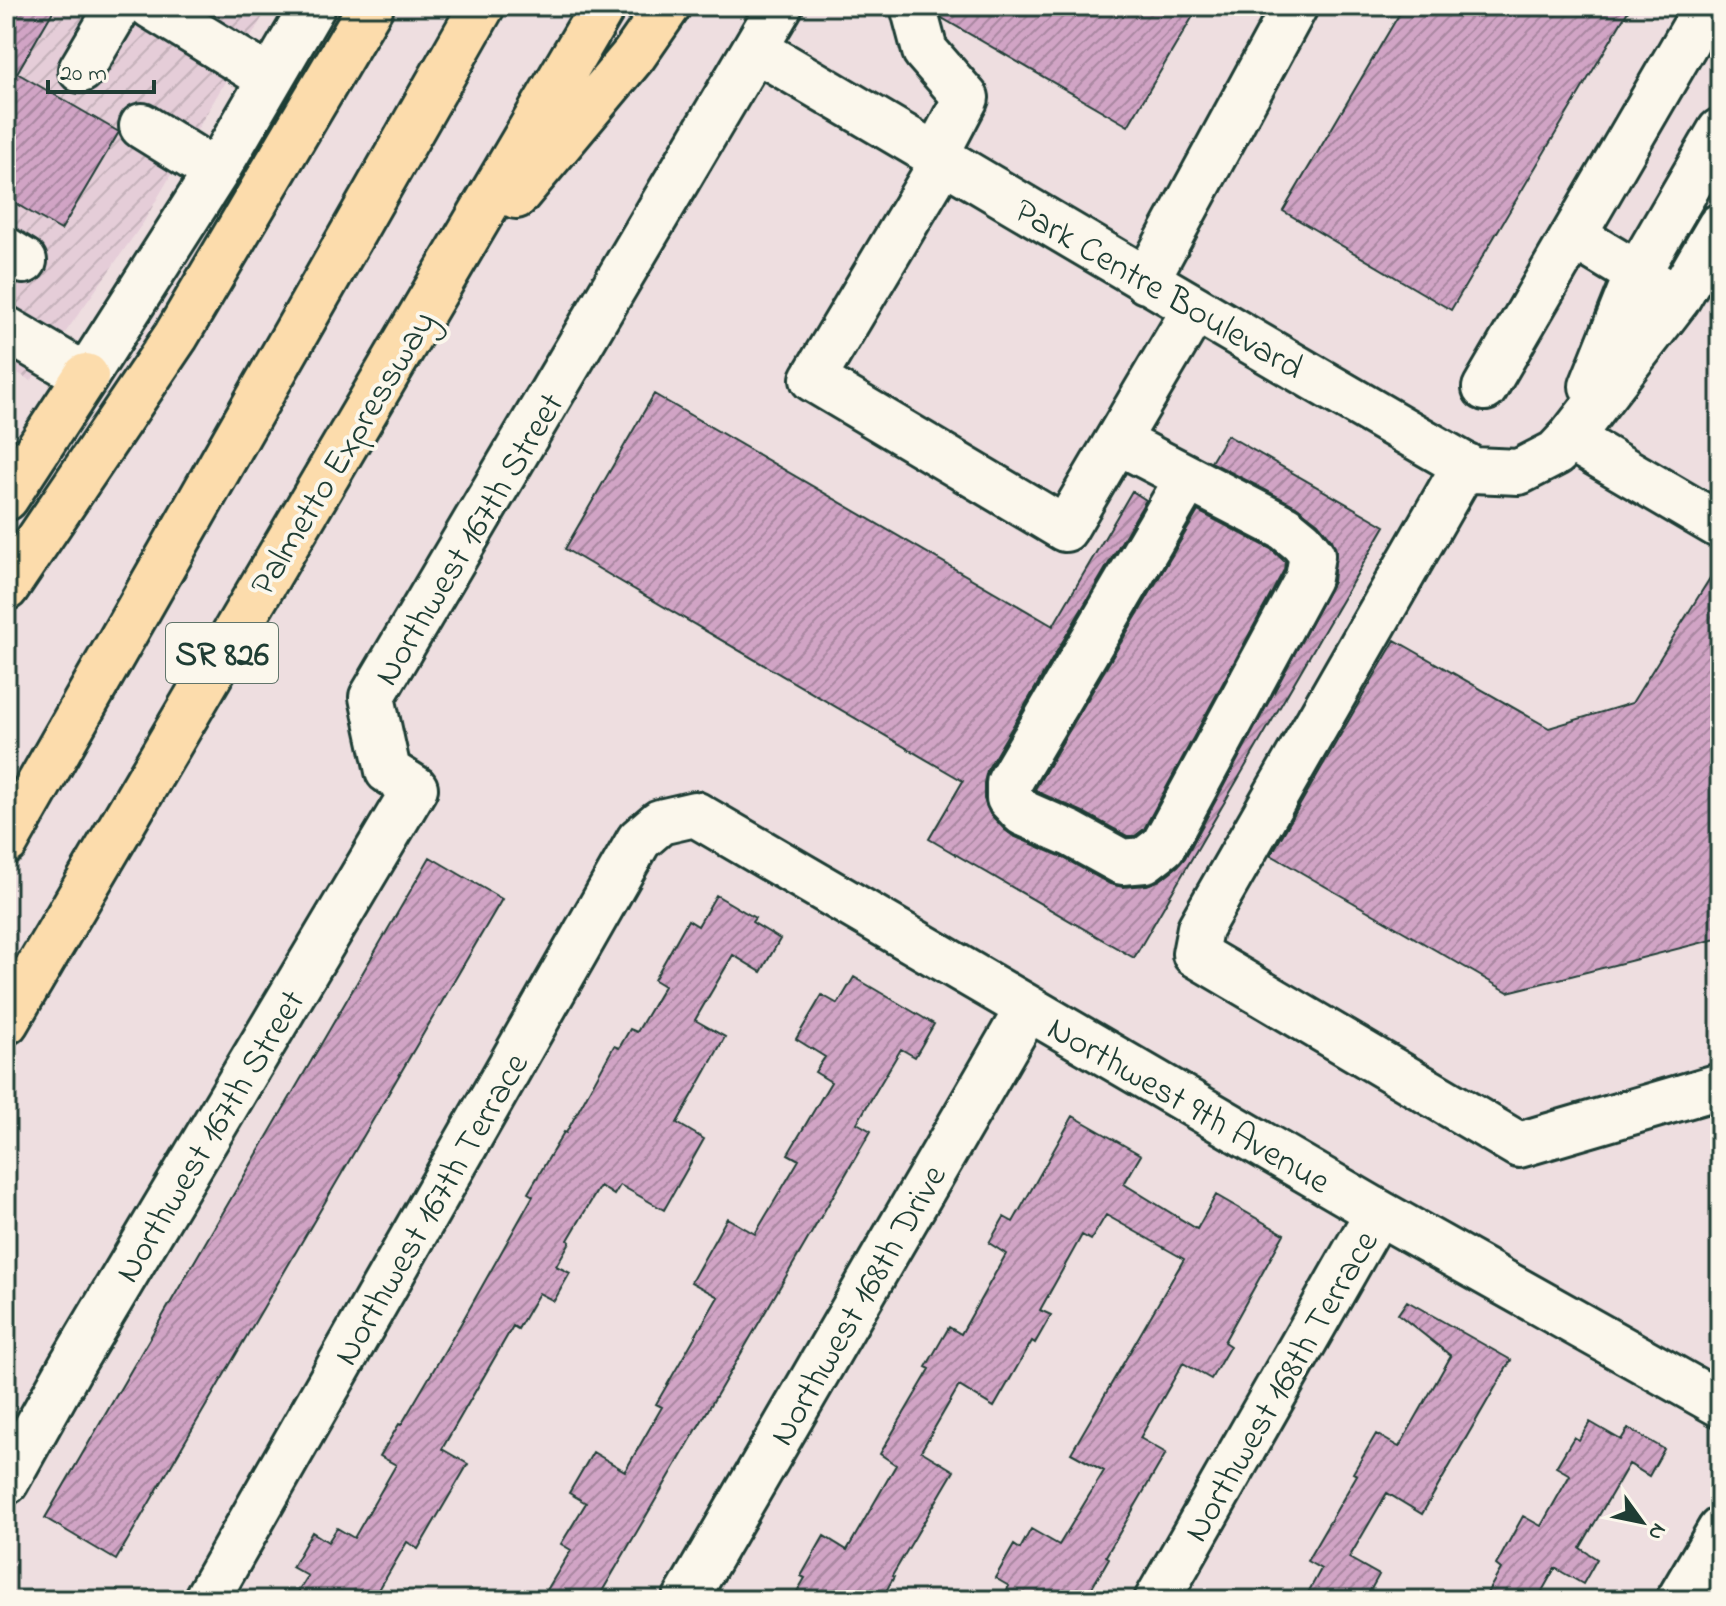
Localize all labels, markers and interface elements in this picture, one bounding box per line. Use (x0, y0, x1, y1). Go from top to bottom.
scale bar (48, 44, 154, 94)
text: 20 m (60, 57, 107, 92)
street label: Park Centre Boulevard (1003, 186, 1312, 395)
street label: Palmetto Expressway (239, 302, 451, 607)
street label: Northwest 167th Street (362, 384, 579, 697)
road number: SR 826 (166, 623, 278, 683)
street label: Northwest 167th Street (103, 981, 320, 1294)
street label: Northwest 9th Avenue (1036, 1004, 1340, 1210)
street label: Northwest 167th Terrace (322, 1043, 545, 1377)
street label: Northwest 168th Drive (758, 1155, 962, 1457)
street label: Northwest 168th Terrace (1172, 1221, 1394, 1553)
north arrow (1602, 1482, 1682, 1562)
text: N (1639, 1516, 1674, 1546)

